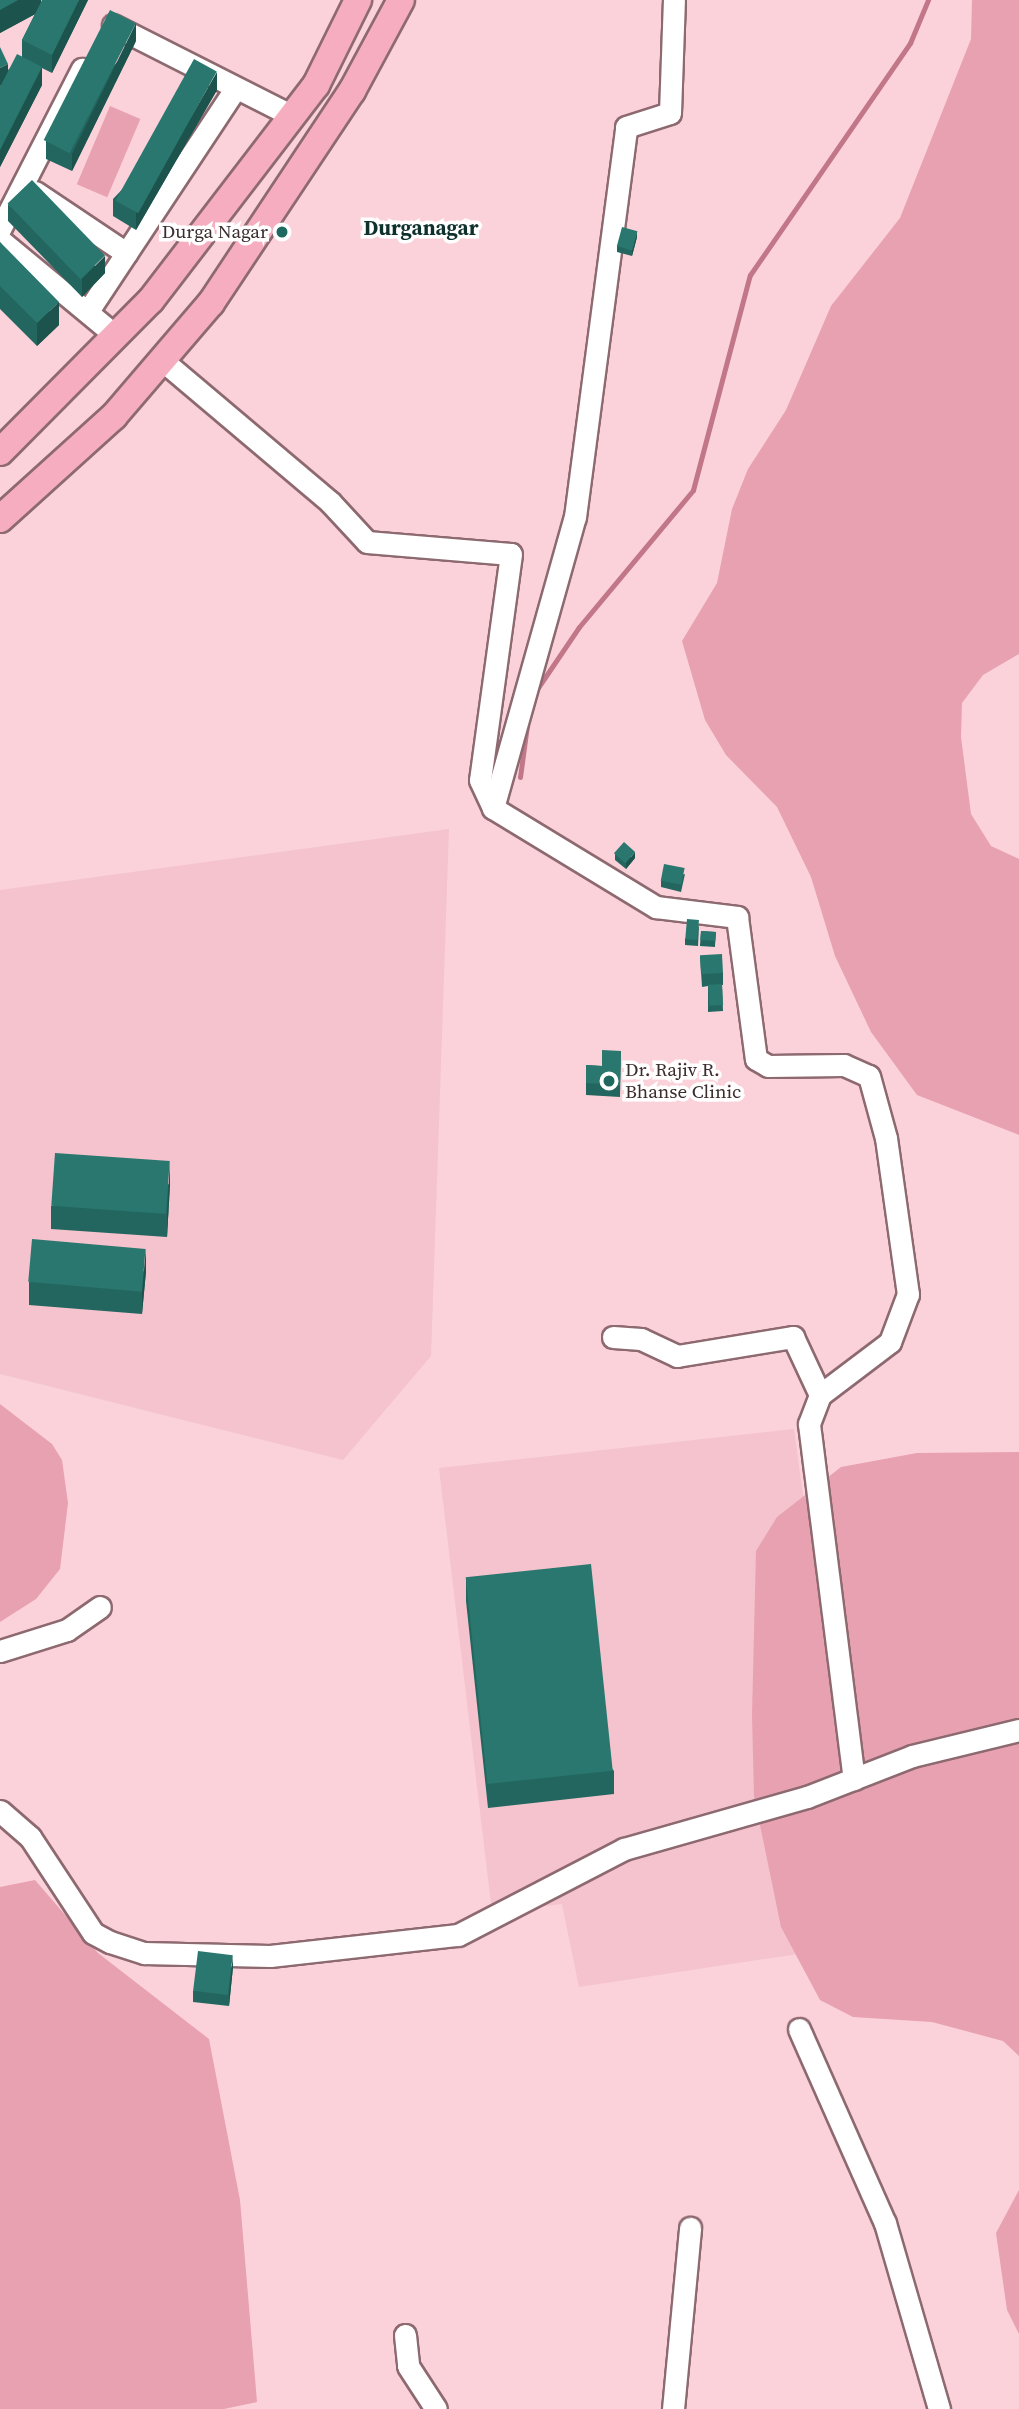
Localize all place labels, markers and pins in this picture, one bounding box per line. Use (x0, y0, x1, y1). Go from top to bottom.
place label: Durga Nagar (162, 221, 268, 243)
marker: Durga Nagar (274, 224, 290, 240)
place label: Dr. Rajiv R. Bhanse Clinic (625, 1059, 741, 1103)
marker: Dr. Rajiv R. Bhanse Clinic (599, 1071, 619, 1091)

